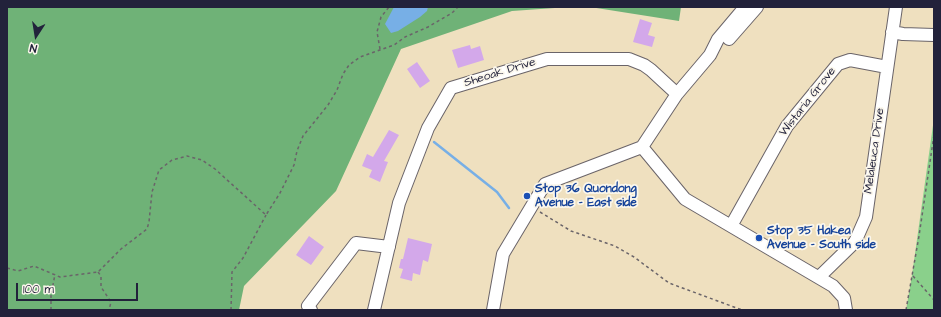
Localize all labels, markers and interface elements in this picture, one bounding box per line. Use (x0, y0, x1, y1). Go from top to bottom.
north arrow (16, 16, 56, 56)
text: N (28, 40, 38, 56)
street label: Sheoak Drive (462, 55, 538, 91)
street label: Wistaria Grove (777, 65, 839, 139)
street label: Melaleuca Drive (862, 107, 888, 195)
place label: Stop 36 Quondong Avenue - East side (535, 182, 637, 210)
marker: Stop 36 Quondong Avenue - East side (522, 191, 532, 201)
place label: Stop 35 Hakea Avenue - South side (767, 224, 876, 252)
marker: Stop 35 Hakea Avenue - South side (754, 233, 764, 243)
scale bar (18, 275, 140, 301)
text: 100 m (23, 281, 54, 298)

